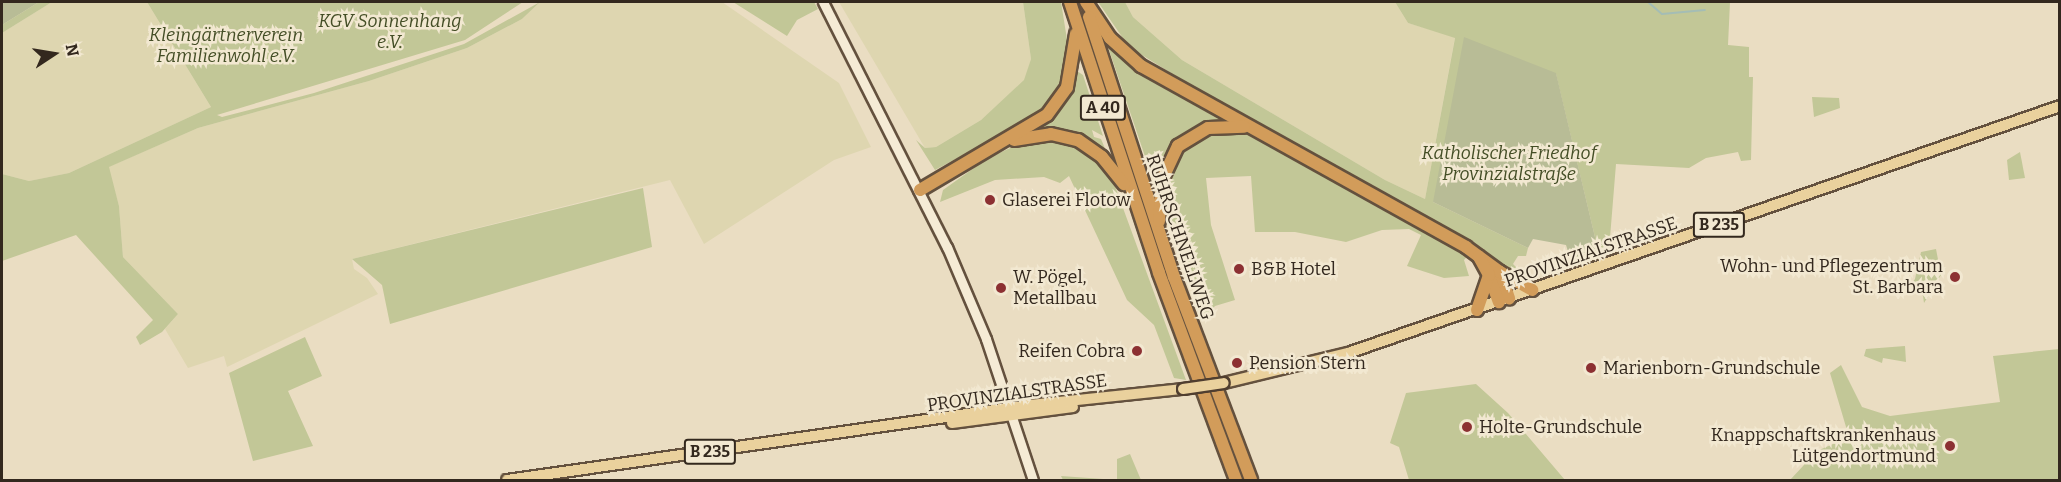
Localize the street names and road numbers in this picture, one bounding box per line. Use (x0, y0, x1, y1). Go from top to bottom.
road number: A 40 (1079, 95, 1127, 121)
street label: RUHRSCHNELLWEG (1142, 151, 1218, 323)
street label: PROVINZIALSTRASSE (1502, 212, 1680, 292)
road number: B 235 (1692, 212, 1746, 238)
street label: PROVINZIALSTRASSE (926, 370, 1108, 416)
road number: B 235 (683, 439, 737, 465)

